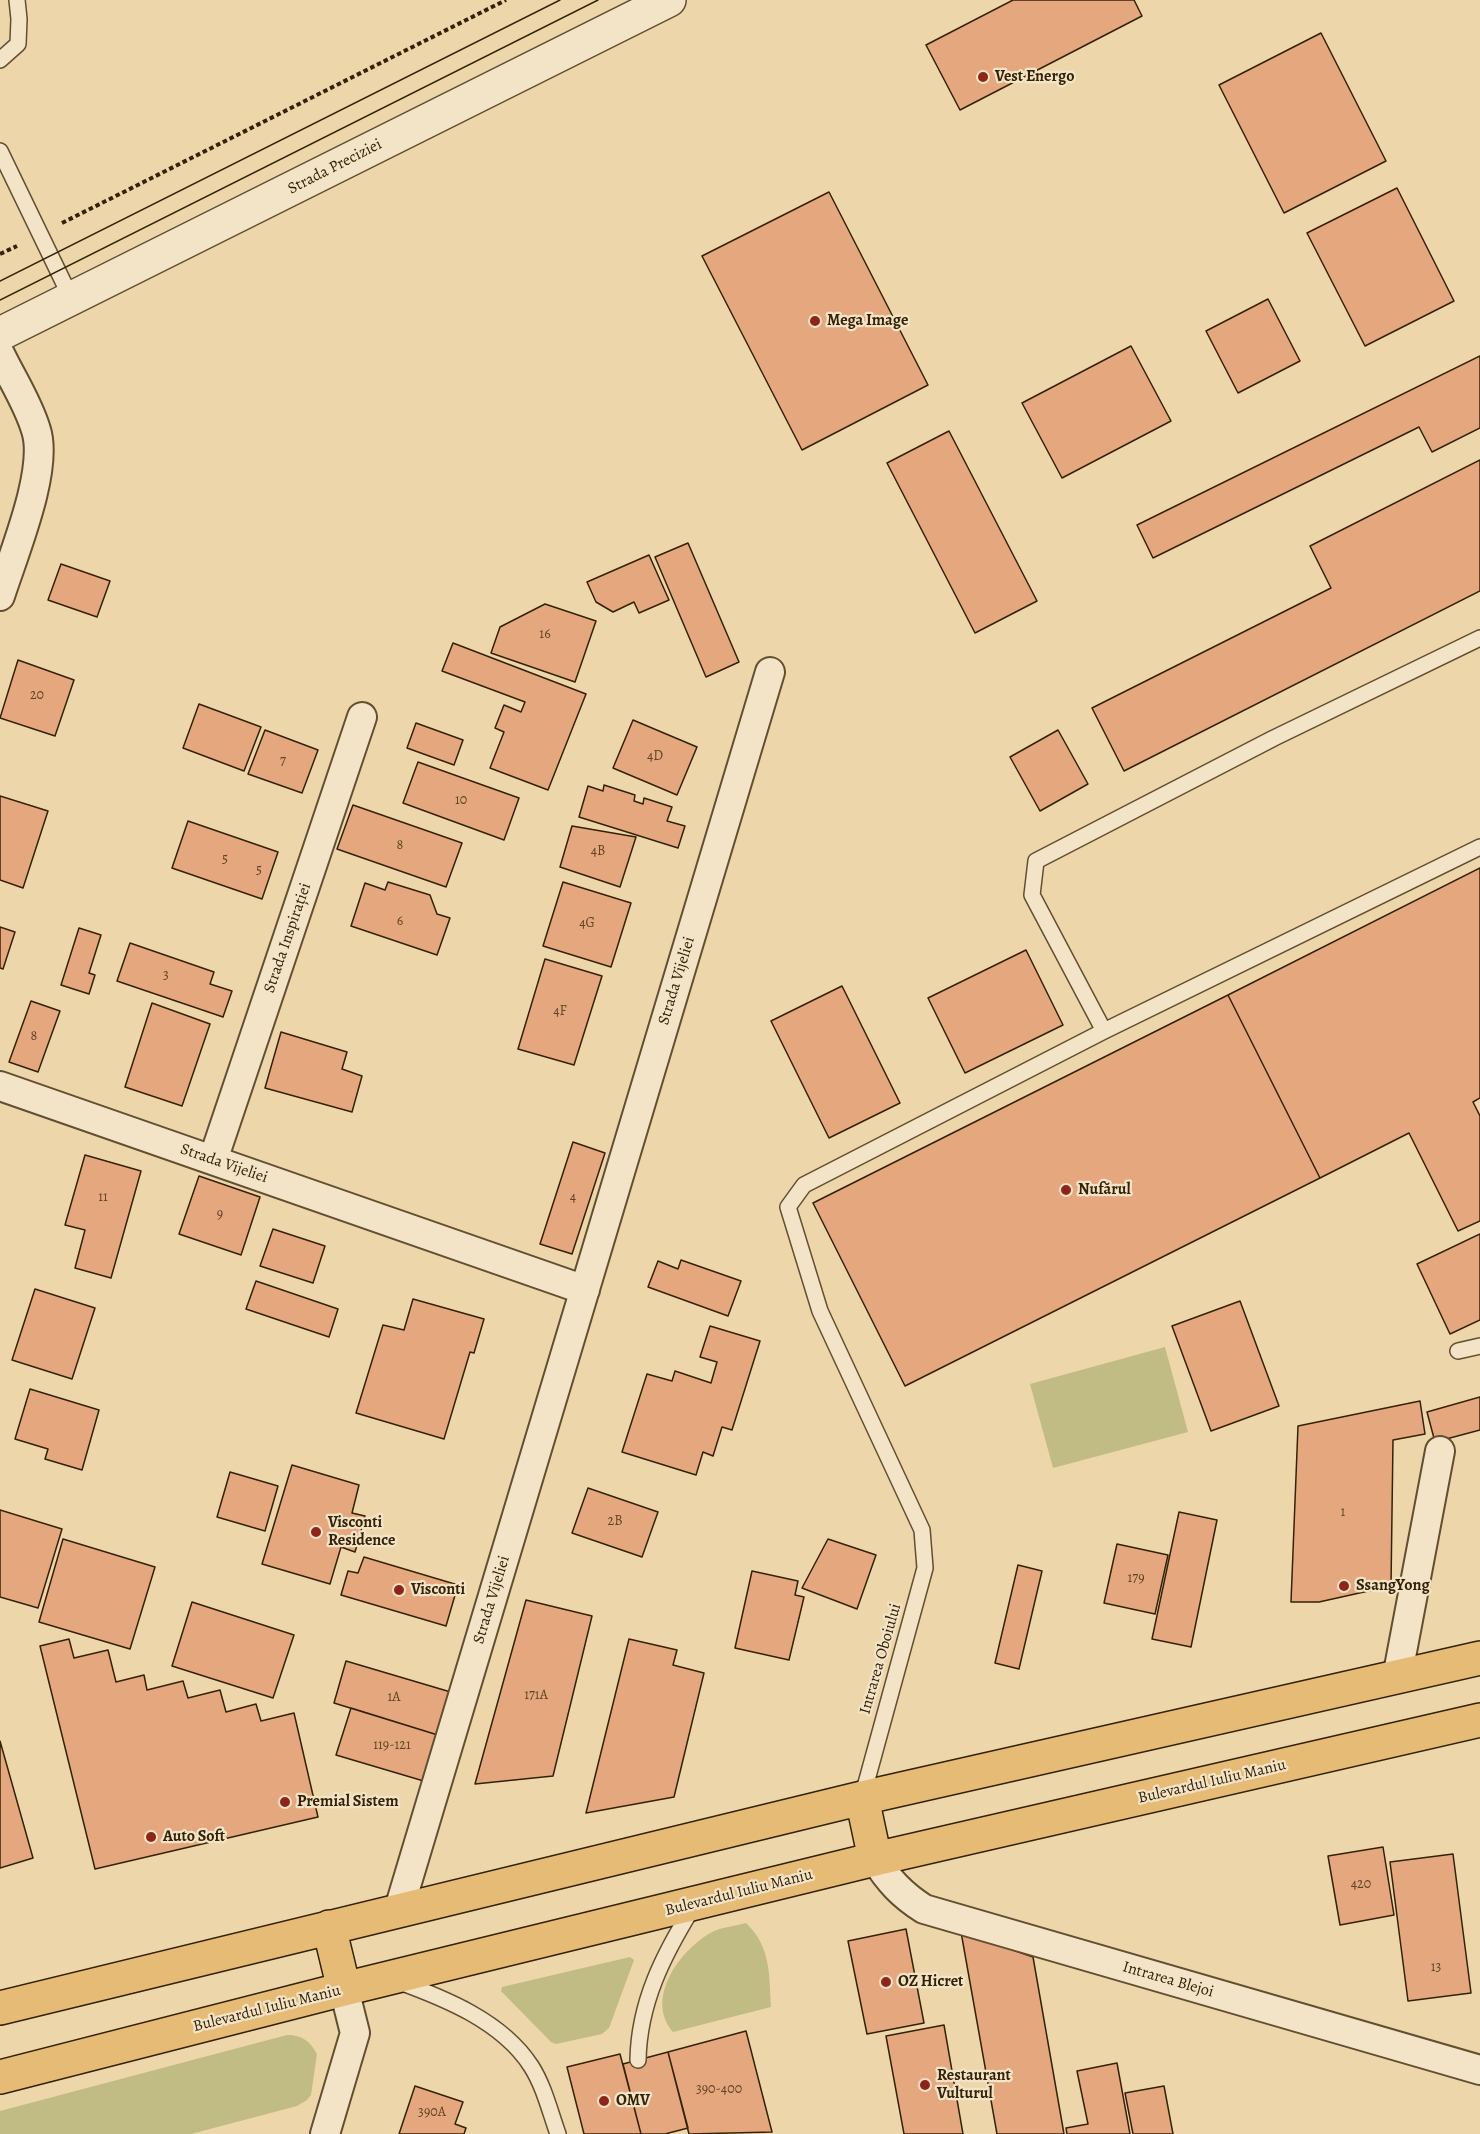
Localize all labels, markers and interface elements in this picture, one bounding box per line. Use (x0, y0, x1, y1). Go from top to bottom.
place label: Vest Energo (995, 67, 1074, 87)
marker: Vest Energo (976, 70, 990, 84)
street label: Strada Preciziei (285, 135, 385, 199)
place label: Mega Image (827, 311, 908, 331)
marker: Mega Image (808, 314, 822, 328)
house number: 16 (539, 627, 551, 643)
house number: 20 (30, 688, 44, 704)
house number: 4D (647, 749, 663, 765)
house number: 7 (280, 754, 286, 770)
house number: 10 (455, 793, 467, 809)
house number: 8 (397, 838, 403, 854)
house number: 4B (591, 844, 605, 860)
house number: 5 (222, 852, 228, 868)
house number: 5 (256, 863, 262, 879)
street label: Strada Inspirației (260, 880, 316, 996)
house number: 6 (397, 914, 403, 930)
house number: 4G (579, 916, 595, 932)
street label: Strada Vijeliei (654, 935, 700, 1027)
house number: 3 (163, 968, 169, 984)
house number: 4F (553, 1004, 567, 1020)
house number: 8 (31, 1029, 37, 1045)
street label: Strada Vijeliei (178, 1140, 270, 1188)
place label: Nufărul (1078, 1180, 1131, 1200)
marker: Nufărul (1059, 1183, 1073, 1197)
house number: 11 (98, 1190, 108, 1206)
house number: 4 (570, 1190, 576, 1206)
house number: 9 (217, 1207, 223, 1223)
house number: 1 (1341, 1505, 1345, 1521)
place label: Visconti Residence (328, 1513, 395, 1551)
house number: 2B (607, 1514, 623, 1530)
marker: Visconti Residence (309, 1525, 323, 1539)
street label: Strada Vijeliei (469, 1554, 515, 1646)
house number: 179 (1127, 1571, 1145, 1587)
place label: SsangYong (1356, 1576, 1430, 1596)
marker: SsangYong (1337, 1579, 1351, 1593)
place label: Visconti (411, 1580, 465, 1600)
marker: Visconti (392, 1583, 406, 1597)
street label: Intrarea Oboiului (856, 1601, 906, 1717)
house number: 171A (524, 1688, 548, 1704)
house number: 1A (388, 1690, 400, 1706)
house number: 119-121 (373, 1738, 411, 1754)
street label: Bulevardul Iuliu Maniu (1136, 1756, 1288, 1808)
place label: Premial Sistem (297, 1792, 399, 1812)
marker: Premial Sistem (278, 1795, 292, 1809)
place label: Auto Soft (163, 1827, 225, 1847)
marker: Auto Soft (144, 1830, 158, 1844)
street label: Bulevardul Iuliu Maniu (663, 1865, 815, 1921)
house number: 420 (1351, 1877, 1371, 1893)
street label: Intrarea Blejoi (1120, 1958, 1216, 2002)
house number: 13 (1431, 1960, 1441, 1976)
place label: OZ Hicret (898, 1972, 963, 1992)
marker: OZ Hicret (879, 1975, 893, 1989)
street label: Bulevardul Iuliu Maniu (191, 1981, 343, 2037)
place label: Restaurant Vulturul (937, 2066, 1011, 2104)
marker: Restaurant Vulturul (918, 2078, 932, 2092)
house number: 390-400 (696, 2082, 742, 2098)
place label: OMV (616, 2091, 650, 2111)
marker: OMV (597, 2094, 611, 2108)
house number: 390A (418, 2105, 446, 2121)

